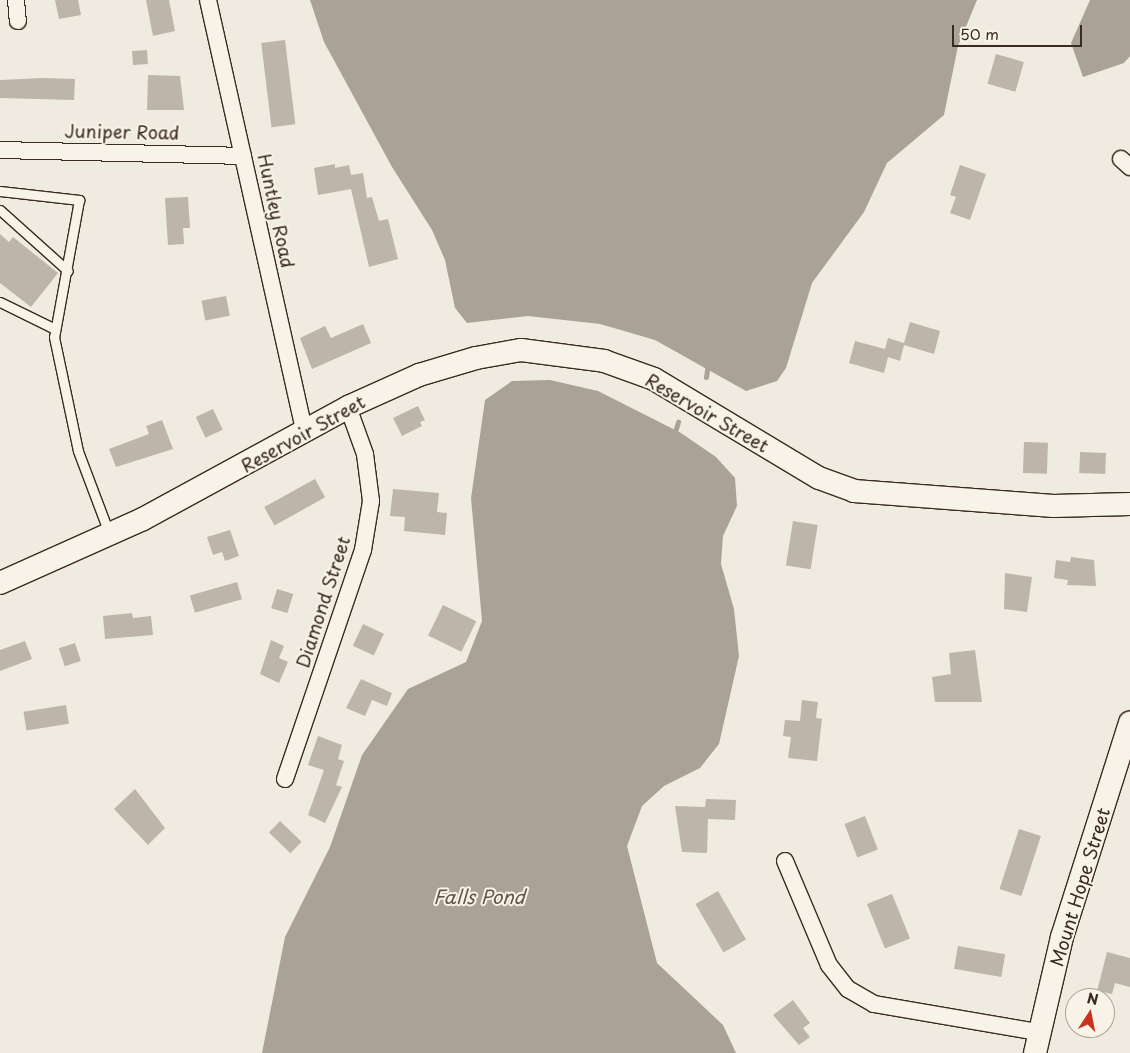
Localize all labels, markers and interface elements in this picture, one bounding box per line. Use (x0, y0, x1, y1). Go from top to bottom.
scale bar (955, 15, 1085, 47)
text: 50 m (960, 22, 999, 45)
street label: Juniper Road (64, 120, 180, 144)
street label: Huntley Road (253, 151, 299, 271)
street label: Reservoir Street (642, 369, 772, 457)
street label: Reservoir Street (237, 391, 369, 477)
street label: Diamond Street (292, 534, 354, 670)
street label: Mount Hope Street (1046, 805, 1114, 969)
water label: Falls Pond (433, 886, 525, 908)
text: N (1085, 987, 1100, 1010)
north arrow (1065, 988, 1115, 1038)

